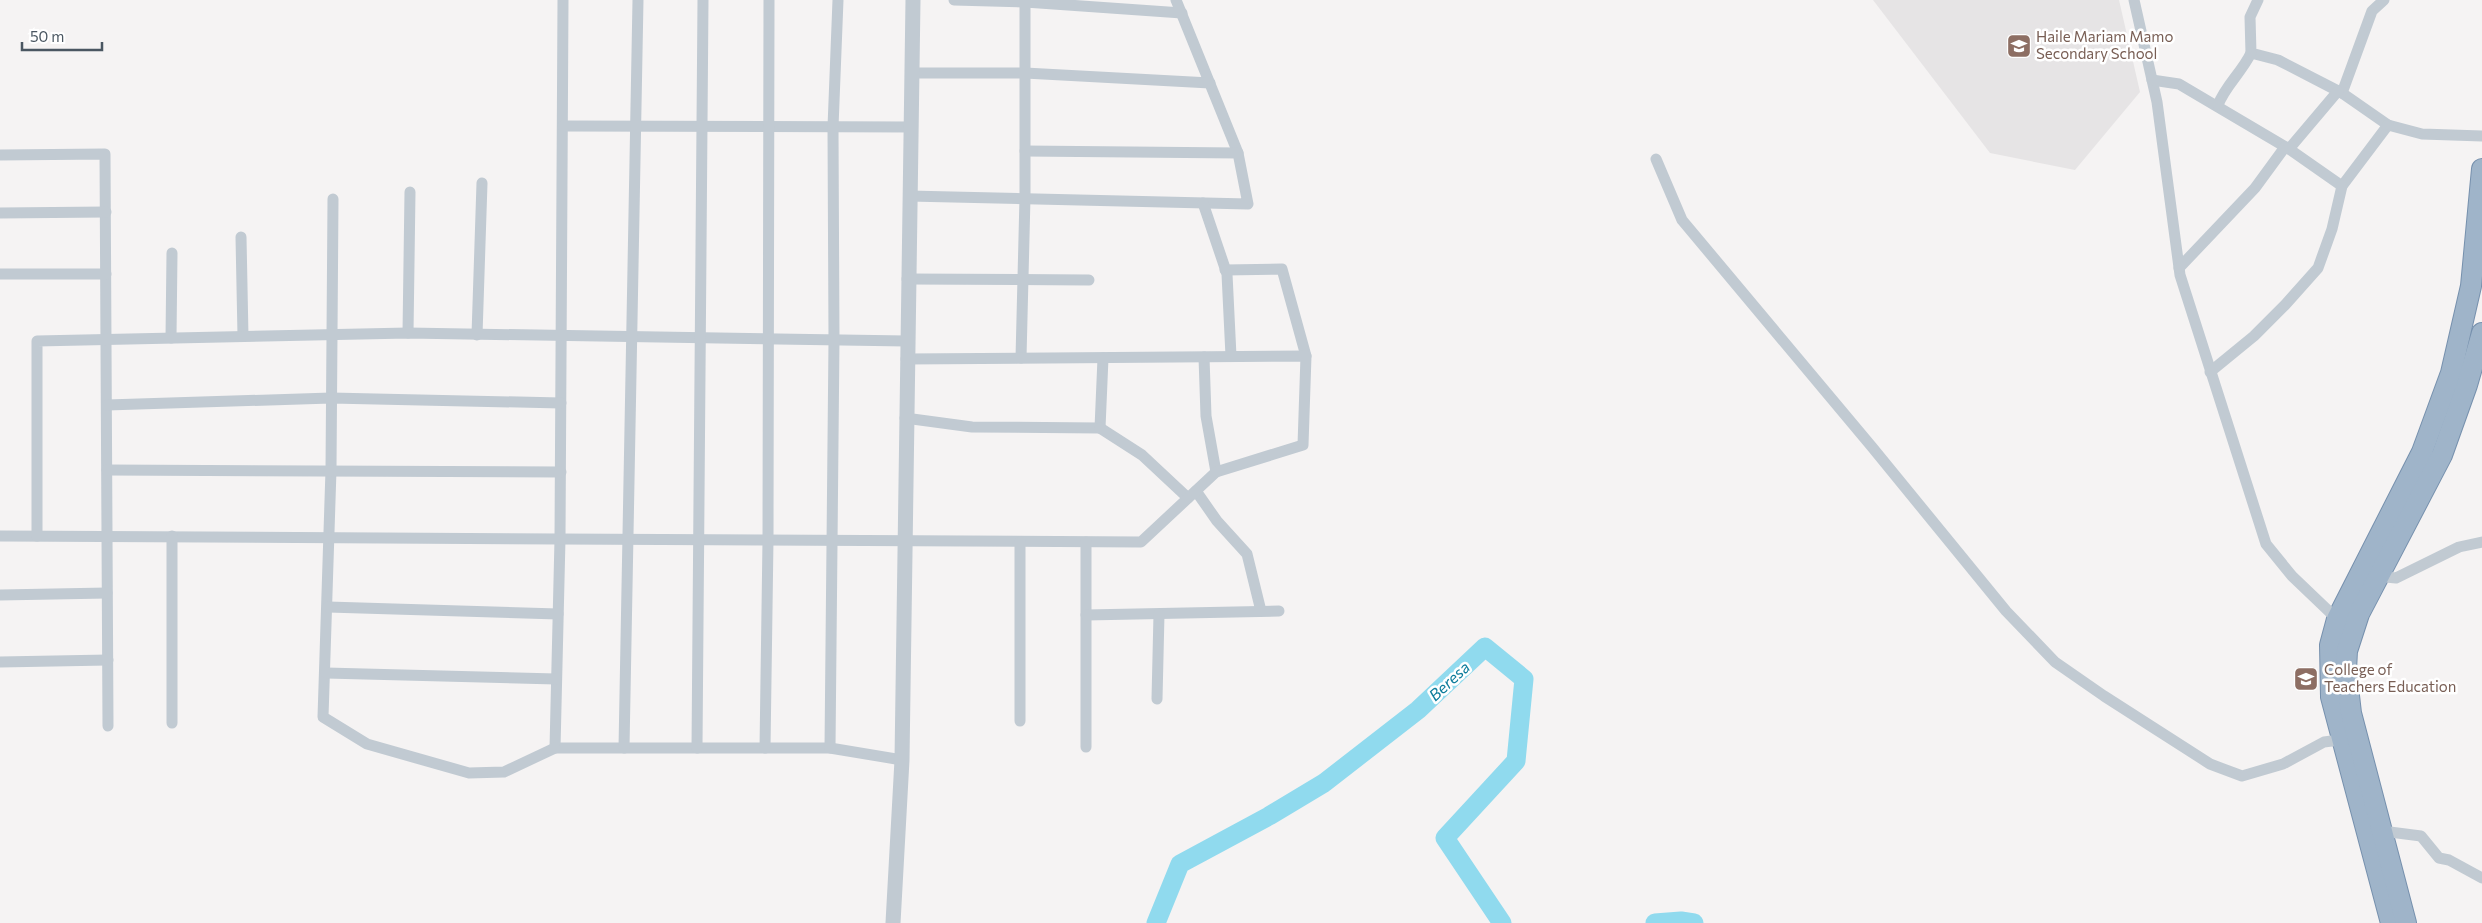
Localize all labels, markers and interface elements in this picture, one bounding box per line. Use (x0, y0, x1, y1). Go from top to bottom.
scale bar (22, 20, 102, 52)
text: 50 m (30, 27, 64, 45)
place label: Haile Mariam Mamo Secondary School (2036, 27, 2173, 62)
school or university icon: Haile Mariam Mamo Secondary School (2006, 33, 2032, 59)
water label: Beresa (1424, 657, 1473, 704)
place label: College of Teachers Education (2324, 660, 2456, 695)
school or university icon: College of Teachers Education (2293, 666, 2319, 692)

